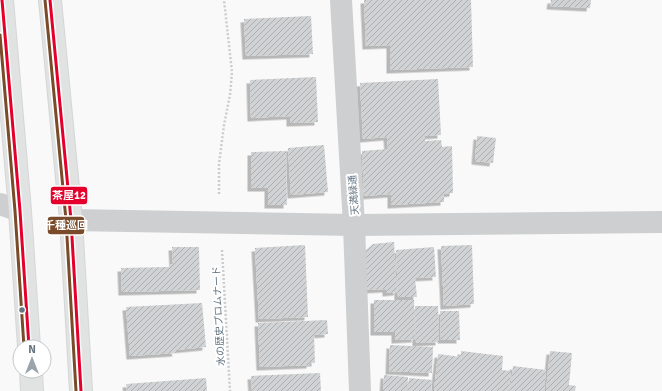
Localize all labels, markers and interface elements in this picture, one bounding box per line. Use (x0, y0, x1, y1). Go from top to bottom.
street label: 天満緑通 (347, 175, 361, 215)
line badge: 茶屋12 (50, 186, 88, 205)
text: 茶屋12 (52, 189, 86, 202)
line badge: 千種巡回 (47, 216, 85, 235)
text: 千種巡回 (44, 219, 88, 232)
street label: 水の歴史プロムナード (210, 266, 228, 366)
unlabelled marker (17, 305, 27, 315)
north arrow (12, 339, 52, 379)
text: N (28, 343, 36, 356)

